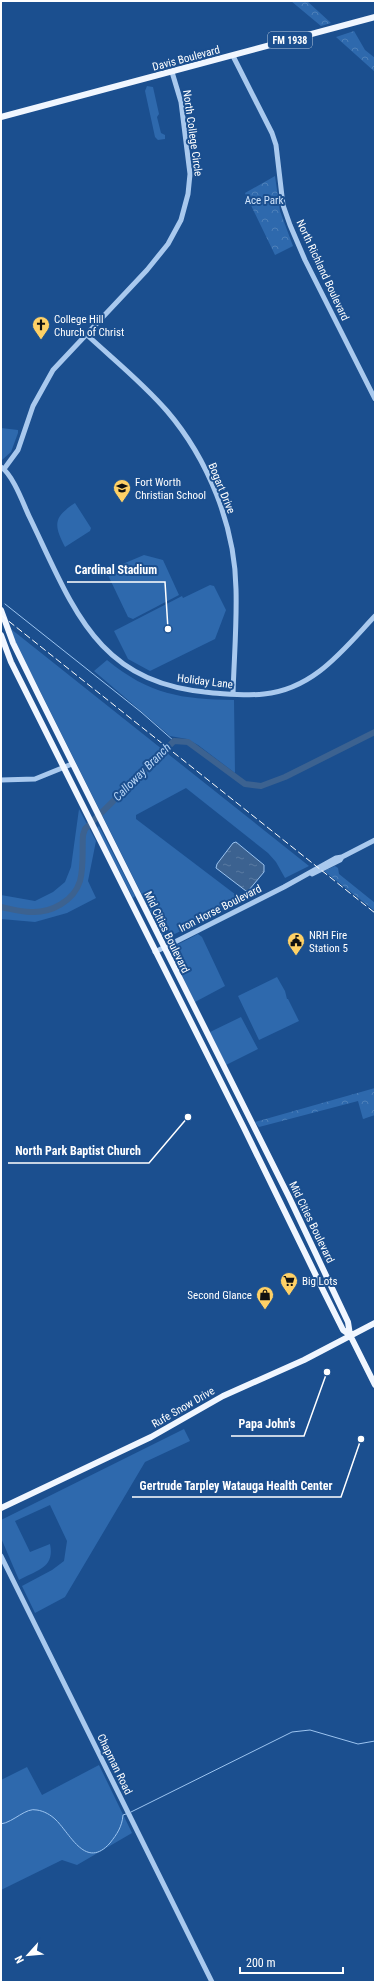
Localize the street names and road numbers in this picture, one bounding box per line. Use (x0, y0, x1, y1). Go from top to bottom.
road number: FM 1938 (268, 32, 312, 48)
street label: Davis Boulevard (151, 43, 221, 74)
street label: North College Circle (180, 89, 205, 177)
street label: North Richland Boulevard (293, 218, 352, 323)
street label: Bogart Drive (205, 461, 238, 515)
street label: Holiday Lane (176, 672, 234, 691)
street label: Iron Horse Boulevard (177, 882, 264, 935)
street label: Mid Cities Boulevard (141, 889, 192, 975)
street label: Mid Cities Boulevard (286, 1179, 337, 1265)
street label: Rufe Snow Drive (150, 1384, 217, 1431)
street label: Chapman Road (94, 1732, 135, 1797)

